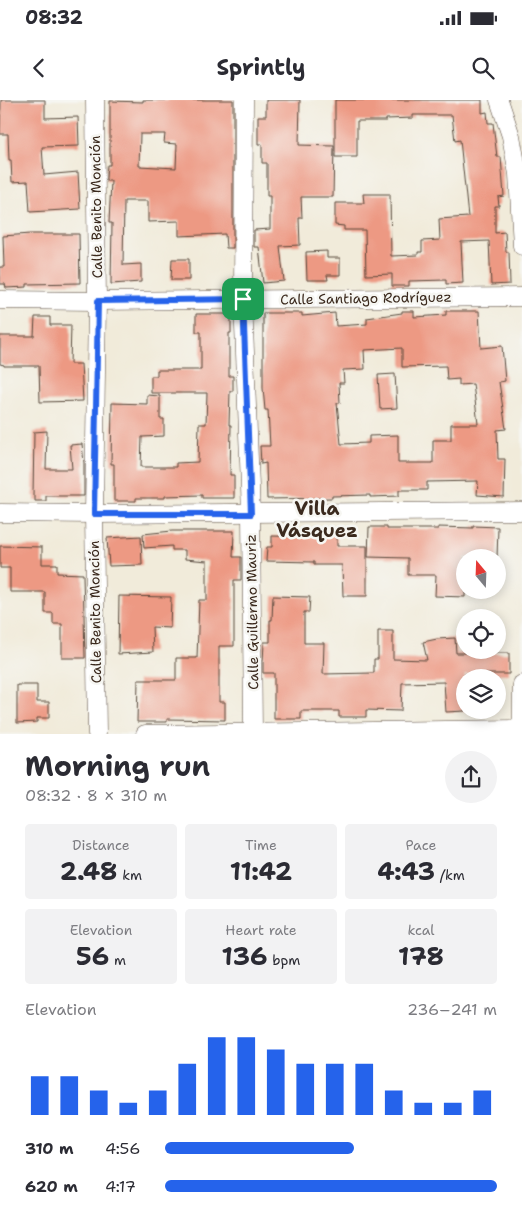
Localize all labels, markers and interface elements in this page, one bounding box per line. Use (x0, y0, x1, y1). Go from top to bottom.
text: 08:32 (25, 5, 83, 30)
text: Sprintly (217, 53, 305, 82)
icon: back (25, 54, 53, 82)
icon: search (469, 54, 497, 82)
street label: Calle Benito Monción (86, 135, 106, 279)
pin (222, 278, 264, 320)
icon: arrive (229, 285, 257, 313)
street label: Calle Santiago Rodríguez (280, 288, 452, 308)
district label: Villa Vásquez (276, 496, 358, 543)
street label: Calle Guillermo Mauriz (242, 534, 262, 690)
street label: Calle Benito Monción (85, 540, 105, 684)
north arrow (456, 549, 506, 599)
map controls (456, 549, 506, 719)
button: locate (456, 609, 506, 659)
button: layers (456, 669, 506, 719)
text: Morning run (25, 747, 210, 785)
button: share (445, 751, 497, 803)
text: 08:32 · 8 × 310 m (25, 785, 167, 806)
text: Distance (72, 836, 130, 854)
text: Time (245, 836, 277, 854)
text: Pace (406, 836, 436, 854)
text: 2.48 (60, 854, 118, 888)
text: 11:42 (230, 854, 292, 888)
text: 4:43 (377, 854, 435, 888)
text: km (118, 866, 142, 884)
text: /km (435, 866, 465, 884)
text: Elevation (70, 921, 132, 939)
text: Heart rate (225, 921, 297, 939)
text: kcal (407, 921, 435, 939)
text: 56 (76, 939, 109, 973)
text: 136 (222, 939, 267, 973)
text: 178 (398, 939, 444, 973)
text: m (109, 951, 126, 969)
text: bpm (267, 951, 300, 969)
text: Elevation (25, 999, 97, 1020)
text: 236–241 m (407, 999, 497, 1020)
text: 310 m (25, 1138, 74, 1159)
text: 4:56 (105, 1138, 140, 1159)
text: 620 m (25, 1176, 78, 1197)
text: 4:17 (105, 1176, 136, 1197)

